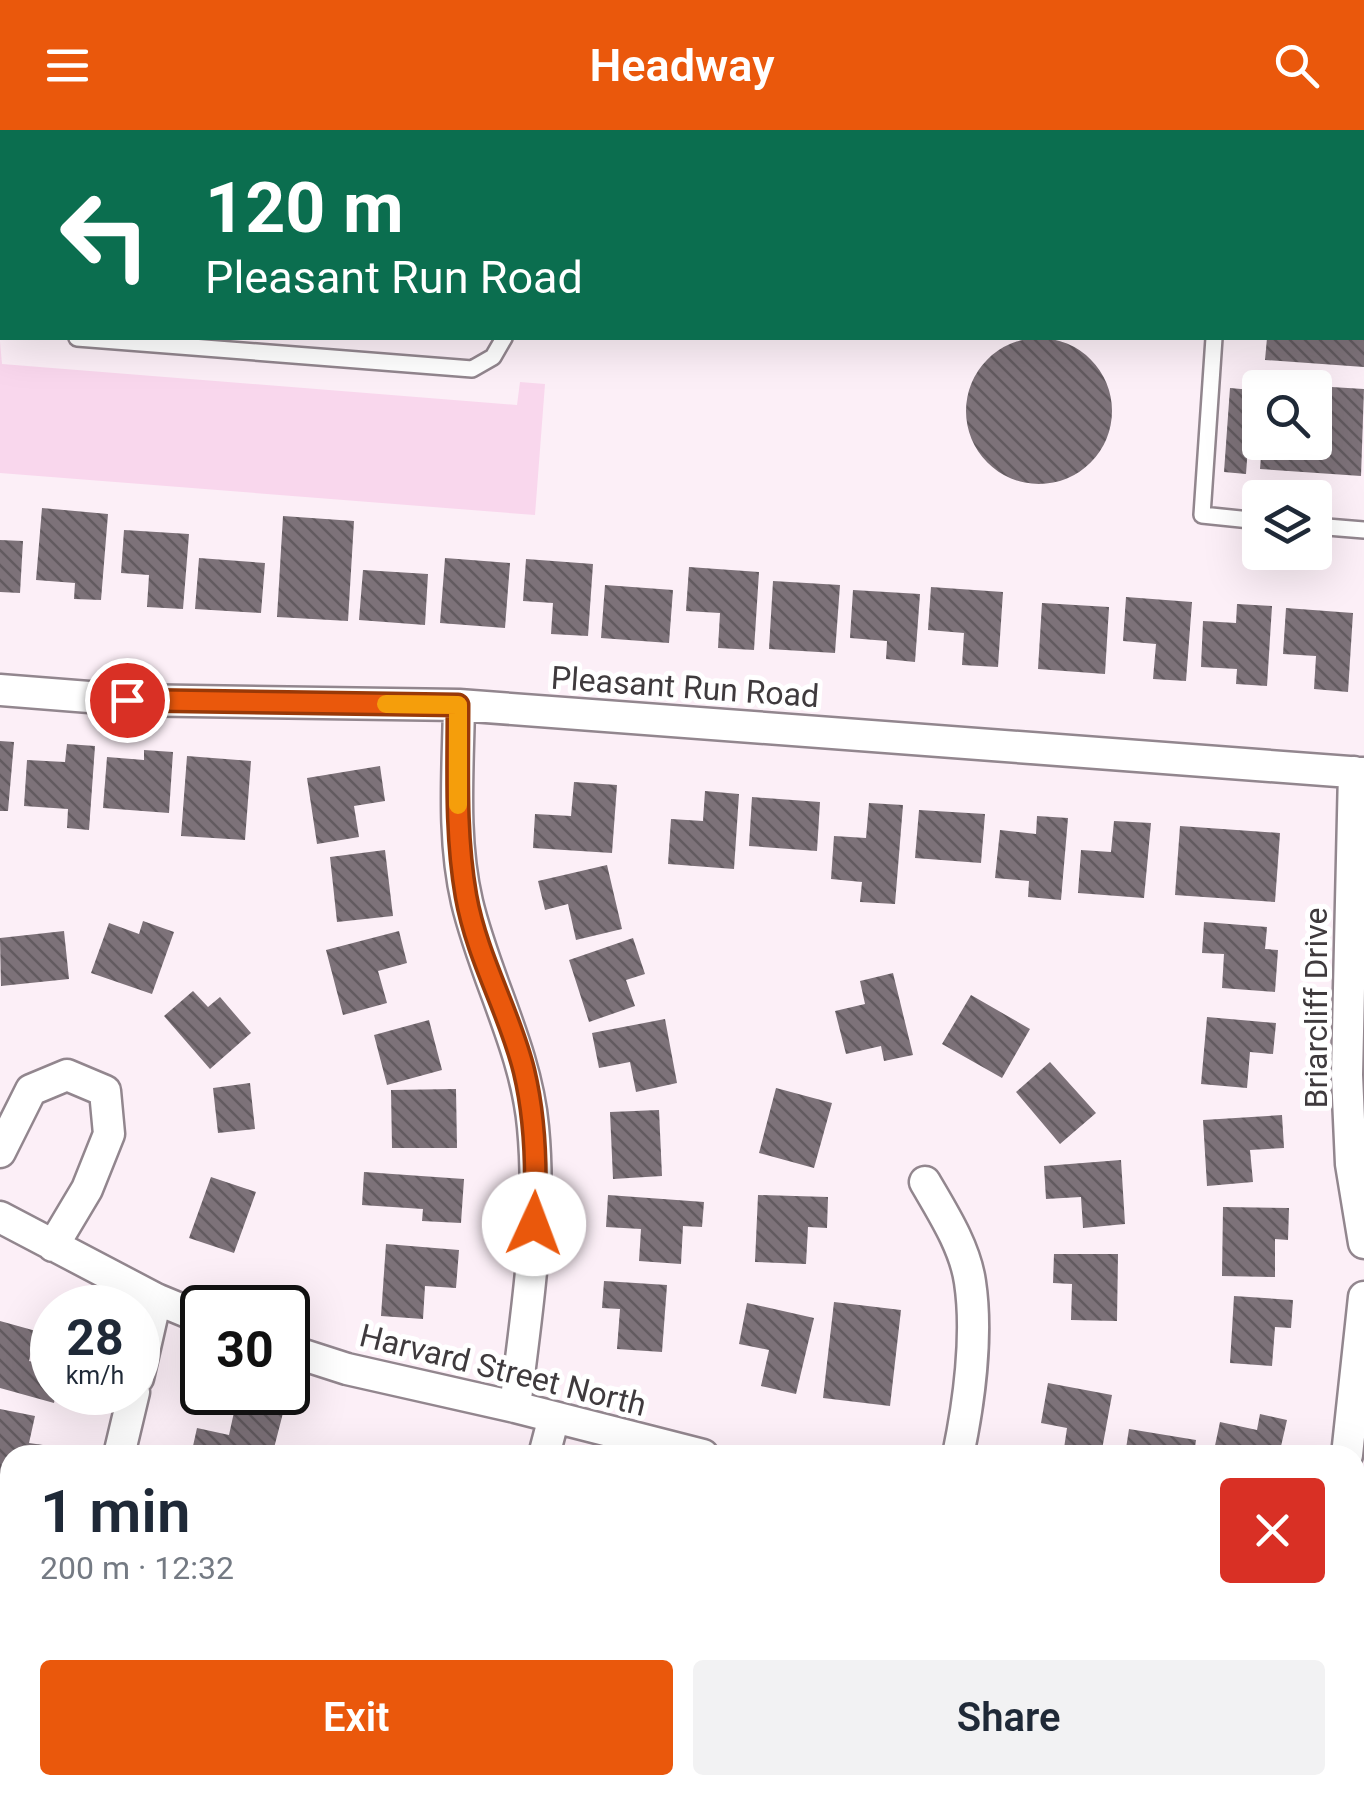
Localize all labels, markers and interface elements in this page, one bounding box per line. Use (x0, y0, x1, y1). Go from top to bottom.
icon: menu (40, 38, 95, 93)
icon: search (1269, 38, 1324, 93)
text: Headway (590, 39, 775, 92)
text: 120 m (205, 167, 404, 249)
icon: left (40, 170, 170, 300)
text: Pleasant Run Road (205, 251, 583, 304)
map controls (1242, 370, 1332, 570)
button: search (1242, 370, 1332, 460)
button: layers (1242, 480, 1332, 570)
pin (85, 658, 170, 743)
street label: Pleasant Run Road (550, 659, 820, 715)
icon: arrive (100, 673, 155, 728)
street label: Briarcliff Drive (1297, 908, 1335, 1108)
position arrow (482, 1172, 586, 1276)
speed limit sign: 30 (180, 1285, 310, 1415)
text: 28 (66, 1309, 124, 1367)
street label: Harvard Street North (356, 1316, 650, 1424)
text: km/h (66, 1361, 124, 1390)
text: 1 min (40, 1476, 190, 1547)
button: close (1220, 1478, 1325, 1583)
text: 200 m · 12:32 (40, 1549, 234, 1587)
button: Exit (40, 1660, 673, 1775)
button: Share (693, 1660, 1325, 1775)

